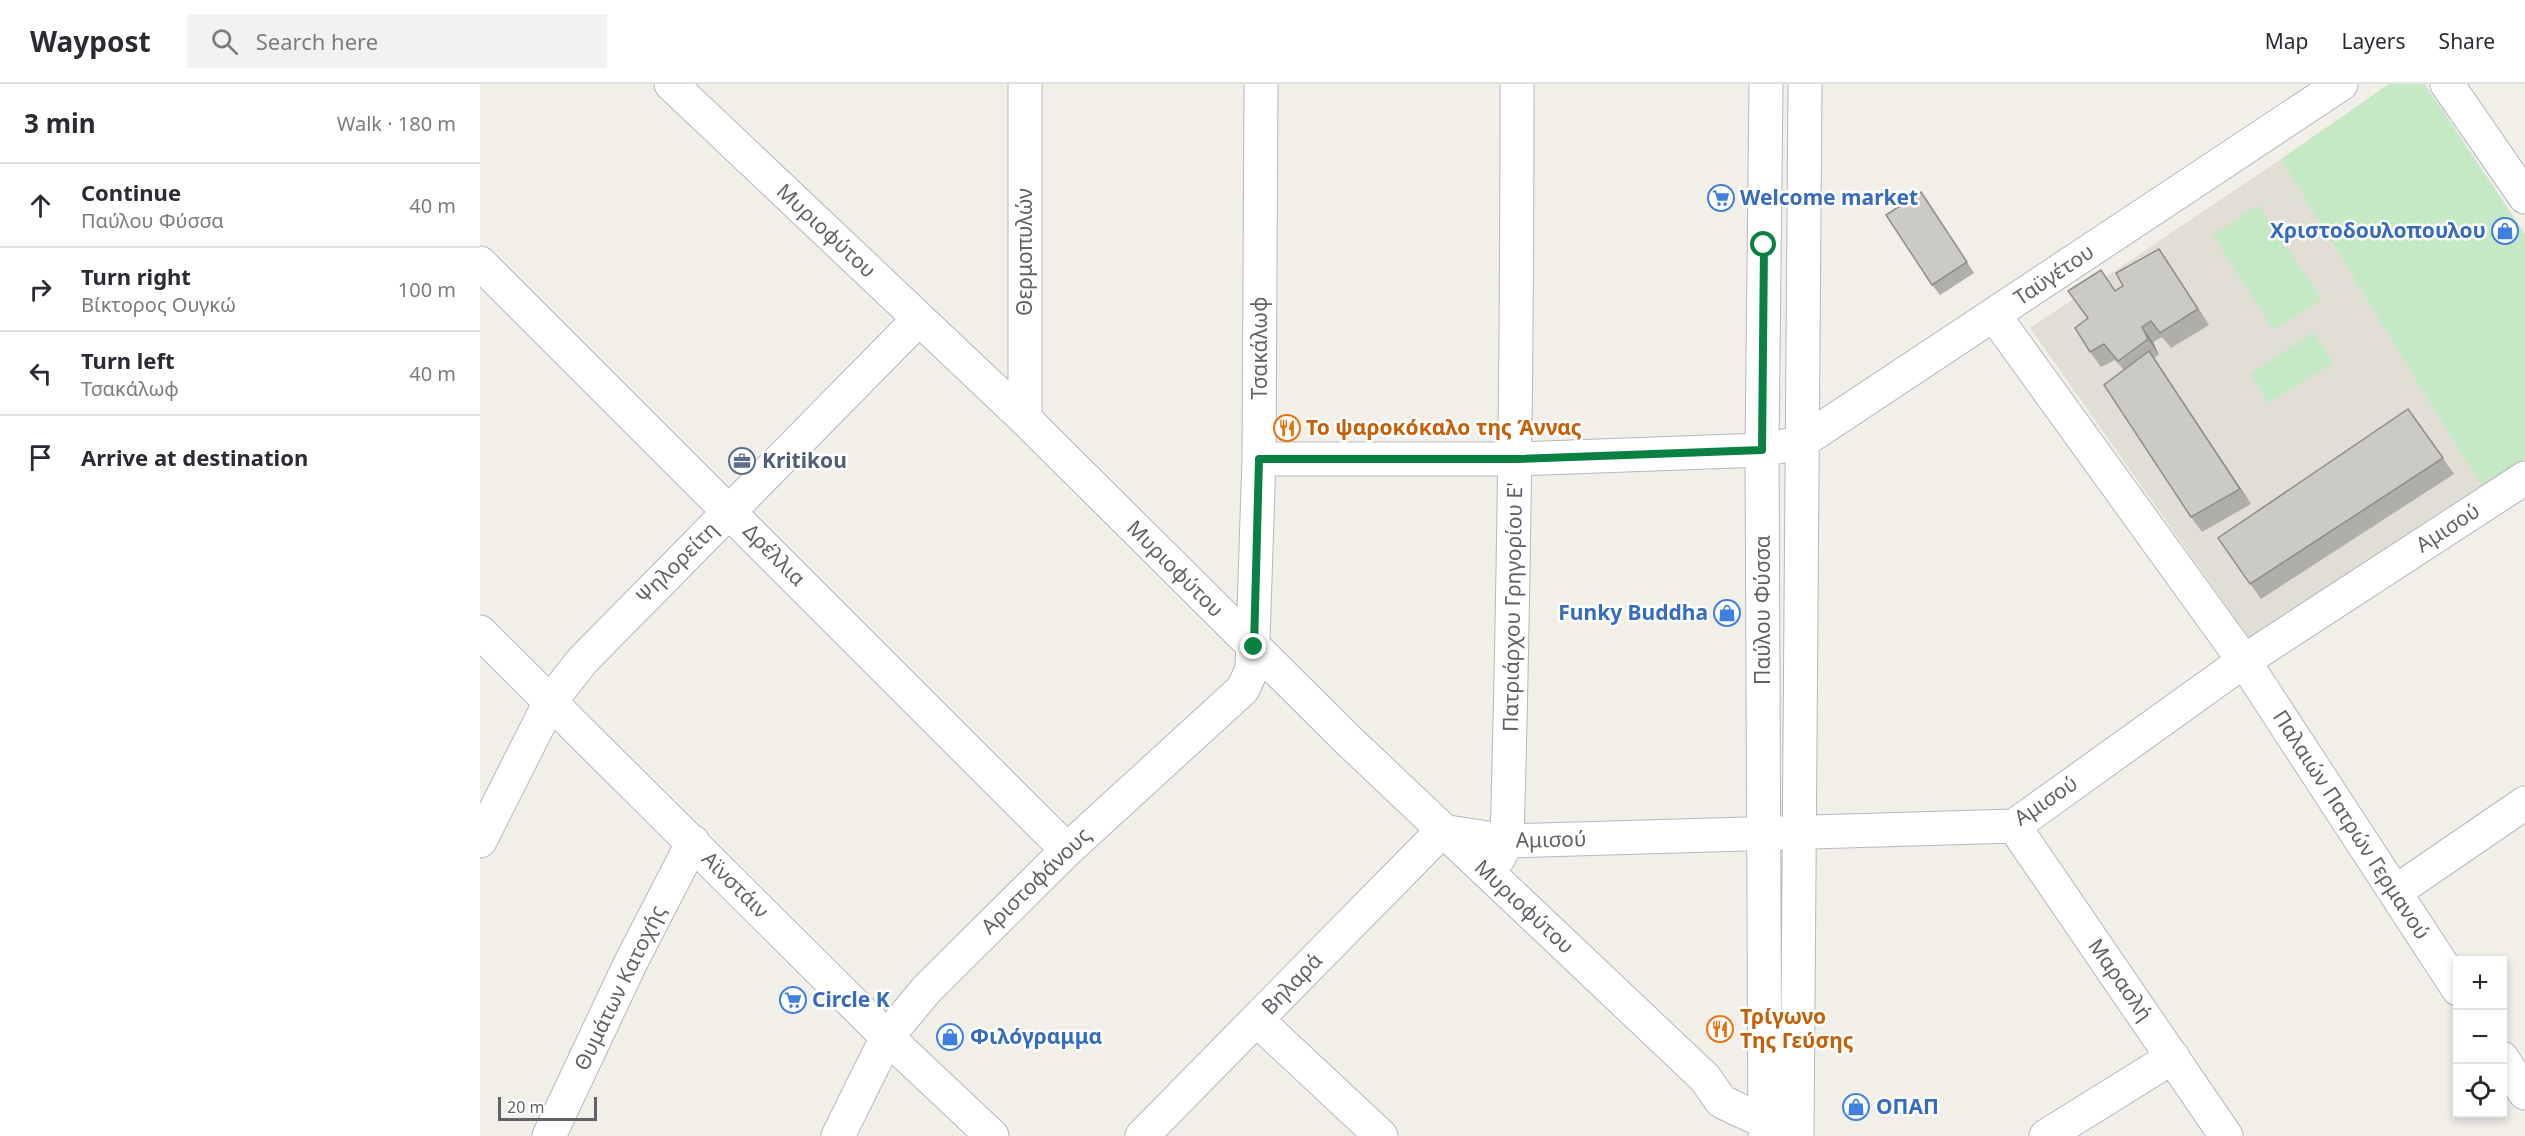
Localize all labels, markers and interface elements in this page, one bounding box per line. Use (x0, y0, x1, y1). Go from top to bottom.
search box (187, 14, 607, 68)
text: Waypost (30, 22, 151, 60)
icon: search (208, 25, 241, 58)
text: Search here (256, 26, 378, 56)
text: Map (2265, 27, 2309, 55)
text: Layers (2342, 27, 2406, 55)
text: Share (2439, 27, 2495, 55)
text: 3 min (24, 105, 96, 141)
text: Walk · 180 m (337, 110, 456, 137)
text: Continue (81, 177, 181, 207)
street label: Μυριοφύτου (771, 177, 882, 284)
supermarket icon: Welcome market (1706, 183, 1736, 213)
place label: Welcome market (1740, 183, 1918, 211)
street label: Θερμοπυλών (1010, 188, 1038, 316)
icon: ahead (24, 189, 57, 222)
text: 40 m (409, 192, 456, 219)
text: Παύλου Φύσσα (81, 207, 224, 234)
place label: Χριστοδουλοπουλου (2270, 216, 2486, 244)
shop icon: Χριστοδουλοπουλου (2490, 216, 2520, 246)
route start (1750, 231, 1776, 257)
street label: Ταϋγέτου (2008, 237, 2099, 311)
text: Turn right (81, 261, 191, 291)
icon: right (24, 273, 57, 306)
text: 100 m (398, 276, 456, 303)
text: Βίκτορος Ουγκώ (81, 291, 236, 318)
street label: Τσακάλωφ (1245, 297, 1273, 399)
text: Turn left (81, 345, 175, 375)
icon: left (24, 357, 57, 390)
text: 40 m (409, 360, 456, 387)
text: Τσακάλωφ (81, 375, 179, 402)
restaurant icon: Το ψαροκόκαλο της Άννας (1272, 413, 1302, 443)
place label: Το ψαροκόκαλο της Άννας (1306, 413, 1582, 441)
icon: arrive (24, 441, 57, 474)
text: Arrive at destination (81, 442, 308, 472)
office icon: Kritikou (727, 446, 757, 476)
place label: Kritikou (762, 446, 847, 474)
street label: Πατριάρχου Γρηγορίου Ε' (1496, 482, 1528, 732)
street label: Αμισού (2410, 496, 2485, 558)
street label: Μυριοφύτου (1121, 514, 1230, 623)
street label: Ψηλορείτη (629, 515, 723, 609)
street label: Δρέλλια (737, 517, 812, 592)
street label: Παύλου Φύσσα (1748, 535, 1776, 685)
place label: Funky Buddha (1558, 598, 1708, 626)
shop icon: Funky Buddha (1712, 598, 1742, 628)
route end (1240, 633, 1266, 659)
street label: Παλαιών Πατρών Γερμανού (2267, 704, 2437, 945)
street label: Αμισού (2008, 769, 2083, 832)
street label: Αριστοφάνους (974, 821, 1096, 940)
street label: Αμισού (1515, 824, 1587, 854)
street label: Αϊνστάιν (696, 845, 775, 924)
street label: Μυριοφύτου (1469, 853, 1580, 960)
street label: Θυμάτων Κατοχής (567, 900, 671, 1075)
street label: Μαρασλή (2082, 933, 2159, 1026)
street label: Βηλαρά (1255, 946, 1328, 1020)
map controls (2453, 956, 2507, 1118)
button: + (2453, 956, 2507, 1010)
supermarket icon: Circle K (778, 985, 808, 1015)
place label: Circle K (812, 985, 890, 1013)
place label: Τρίγωνο Της Γεύσης (1740, 1002, 1854, 1054)
button: − (2453, 1010, 2507, 1064)
restaurant icon: Τρίγωνο Της Γεύσης (1705, 1014, 1735, 1044)
shop icon: Φιλόγραμμα (935, 1022, 965, 1052)
place label: Φιλόγραμμα (970, 1022, 1103, 1050)
button: locate (2453, 1064, 2507, 1118)
shop icon: ΟΠΑΠ (1841, 1092, 1871, 1122)
place label: ΟΠΑΠ (1876, 1092, 1939, 1120)
scale bar (498, 1094, 597, 1122)
text: 20 m (507, 1096, 544, 1118)

